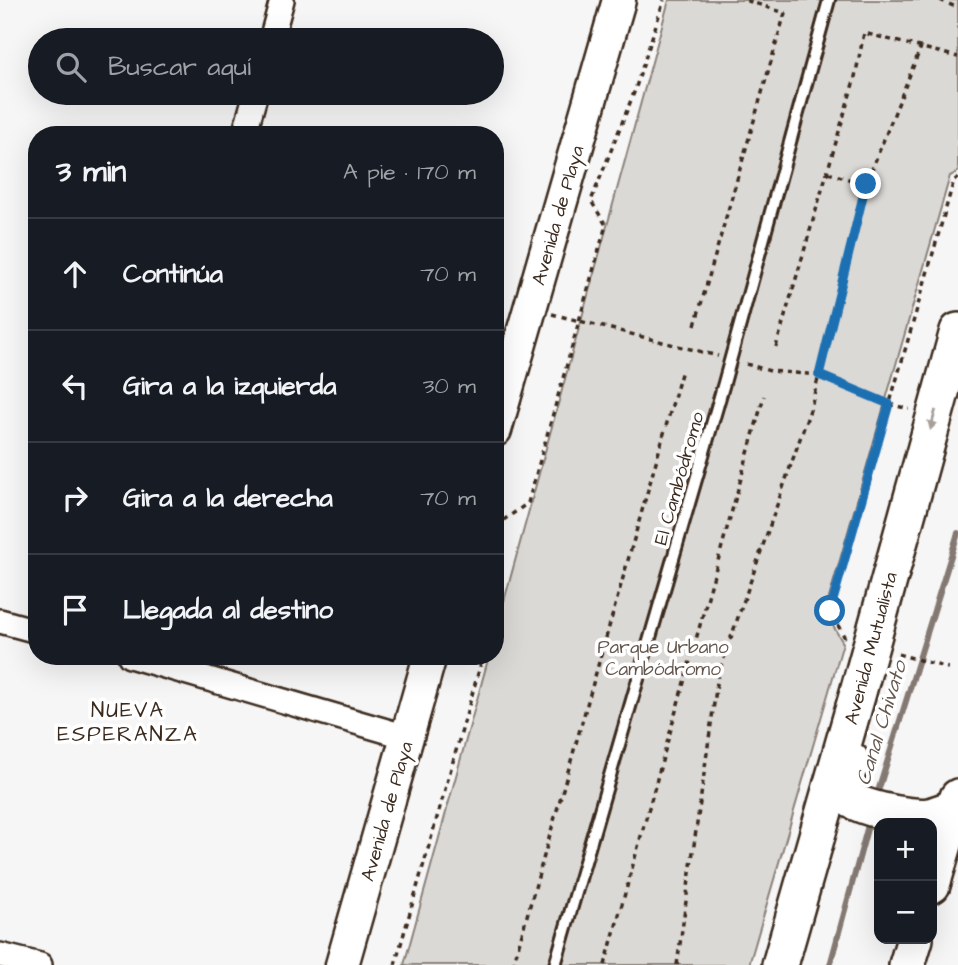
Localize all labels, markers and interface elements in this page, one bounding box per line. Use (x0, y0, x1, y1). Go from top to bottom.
search box (28, 28, 504, 105)
icon: search (52, 48, 90, 86)
text: Buscar aquí (108, 49, 251, 85)
street label: Avenida de Playa (526, 142, 592, 289)
text: 3 min (56, 151, 126, 193)
text: A pie · 170 m (343, 156, 476, 188)
route end (850, 168, 881, 199)
icon: ahead (56, 255, 94, 293)
text: Continúa (123, 256, 223, 292)
text: 70 m (420, 258, 476, 290)
icon: left (56, 367, 94, 405)
text: Gira a la izquierda (123, 368, 337, 404)
text: 30 m (423, 370, 476, 402)
street label: El Cambódromo (648, 408, 711, 548)
one-way arrow (928, 410, 938, 431)
icon: right (56, 479, 94, 517)
text: Gira a la derecha (123, 480, 333, 516)
text: 70 m (420, 482, 476, 514)
street label: Avenida Mutualista (838, 569, 905, 728)
icon: arrive (56, 591, 94, 629)
text: Llegada al destino (123, 592, 333, 628)
route start (814, 595, 845, 626)
park label: Parque Urbano Cambódromo (597, 634, 729, 683)
water label: Canal Chivato (849, 655, 915, 789)
district label: NUEVA ESPERANZA (57, 696, 199, 749)
street label: Avenida de Playa (355, 738, 421, 885)
map controls (874, 818, 937, 944)
button: + (874, 818, 937, 881)
button: − (874, 881, 937, 944)

